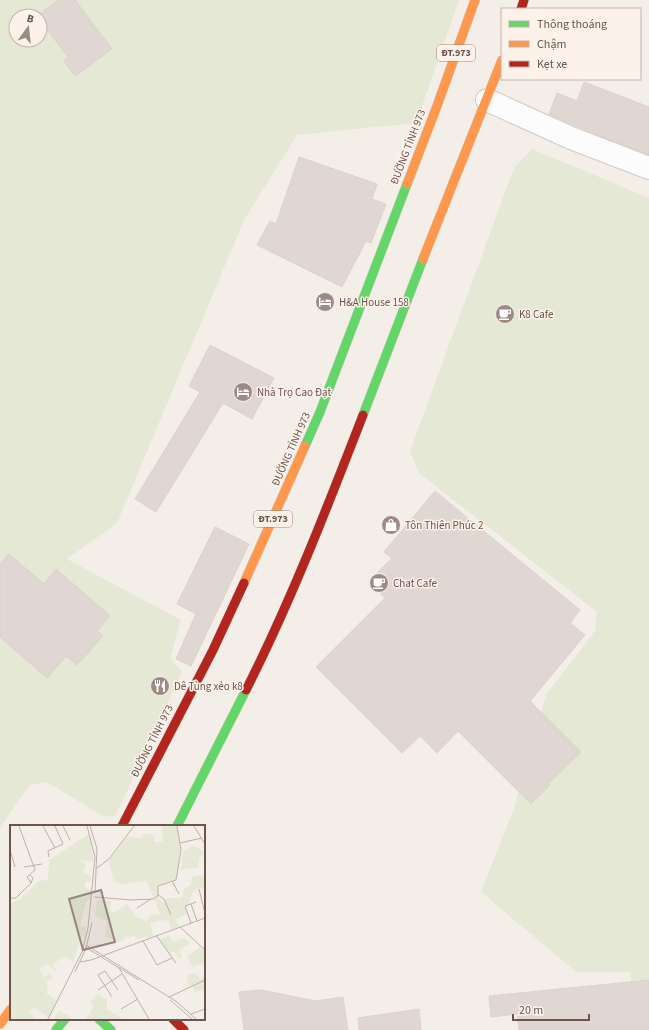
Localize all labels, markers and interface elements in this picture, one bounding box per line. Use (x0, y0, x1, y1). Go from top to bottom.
north arrow (8, 8, 48, 48)
legend (501, 8, 641, 80)
text: B (25, 11, 36, 27)
text: Thông thoáng (537, 16, 607, 33)
text: Chậm (537, 36, 566, 53)
road number: ĐT.973 (437, 45, 475, 61)
text: Kẹt xe (537, 56, 567, 73)
street label: ĐƯỜNG TỈNH 973 (387, 107, 429, 187)
hotel icon: H&A House 158 (314, 291, 336, 313)
place label: H&A House 158 (339, 295, 409, 310)
cafe icon: K8 Cafe (494, 303, 516, 325)
place label: K8 Cafe (519, 307, 554, 322)
hotel icon: Nhà Trọ Cao Đạt (232, 381, 254, 403)
place label: Nhà Trọ Cao Đạt (257, 385, 331, 400)
street label: ĐƯỜNG TỈNH 973 (268, 410, 314, 488)
road number: ĐT.973 (254, 511, 292, 527)
shop icon: Tôn Thiên Phúc 2 (380, 514, 402, 536)
place label: Tôn Thiên Phúc 2 (405, 518, 483, 533)
cafe icon: Chat Cafe (368, 572, 390, 594)
place label: Chat Cafe (393, 576, 438, 591)
restaurant icon: Dê Tùng xẻo k8 (149, 675, 171, 697)
place label: Dê Tùng xẻo k8 (174, 679, 243, 694)
street label: ĐƯỜNG TỈNH 973 (127, 702, 177, 780)
inset map (10, 825, 205, 1020)
scale bar (513, 996, 589, 1022)
text: 20 m (519, 1002, 543, 1019)

